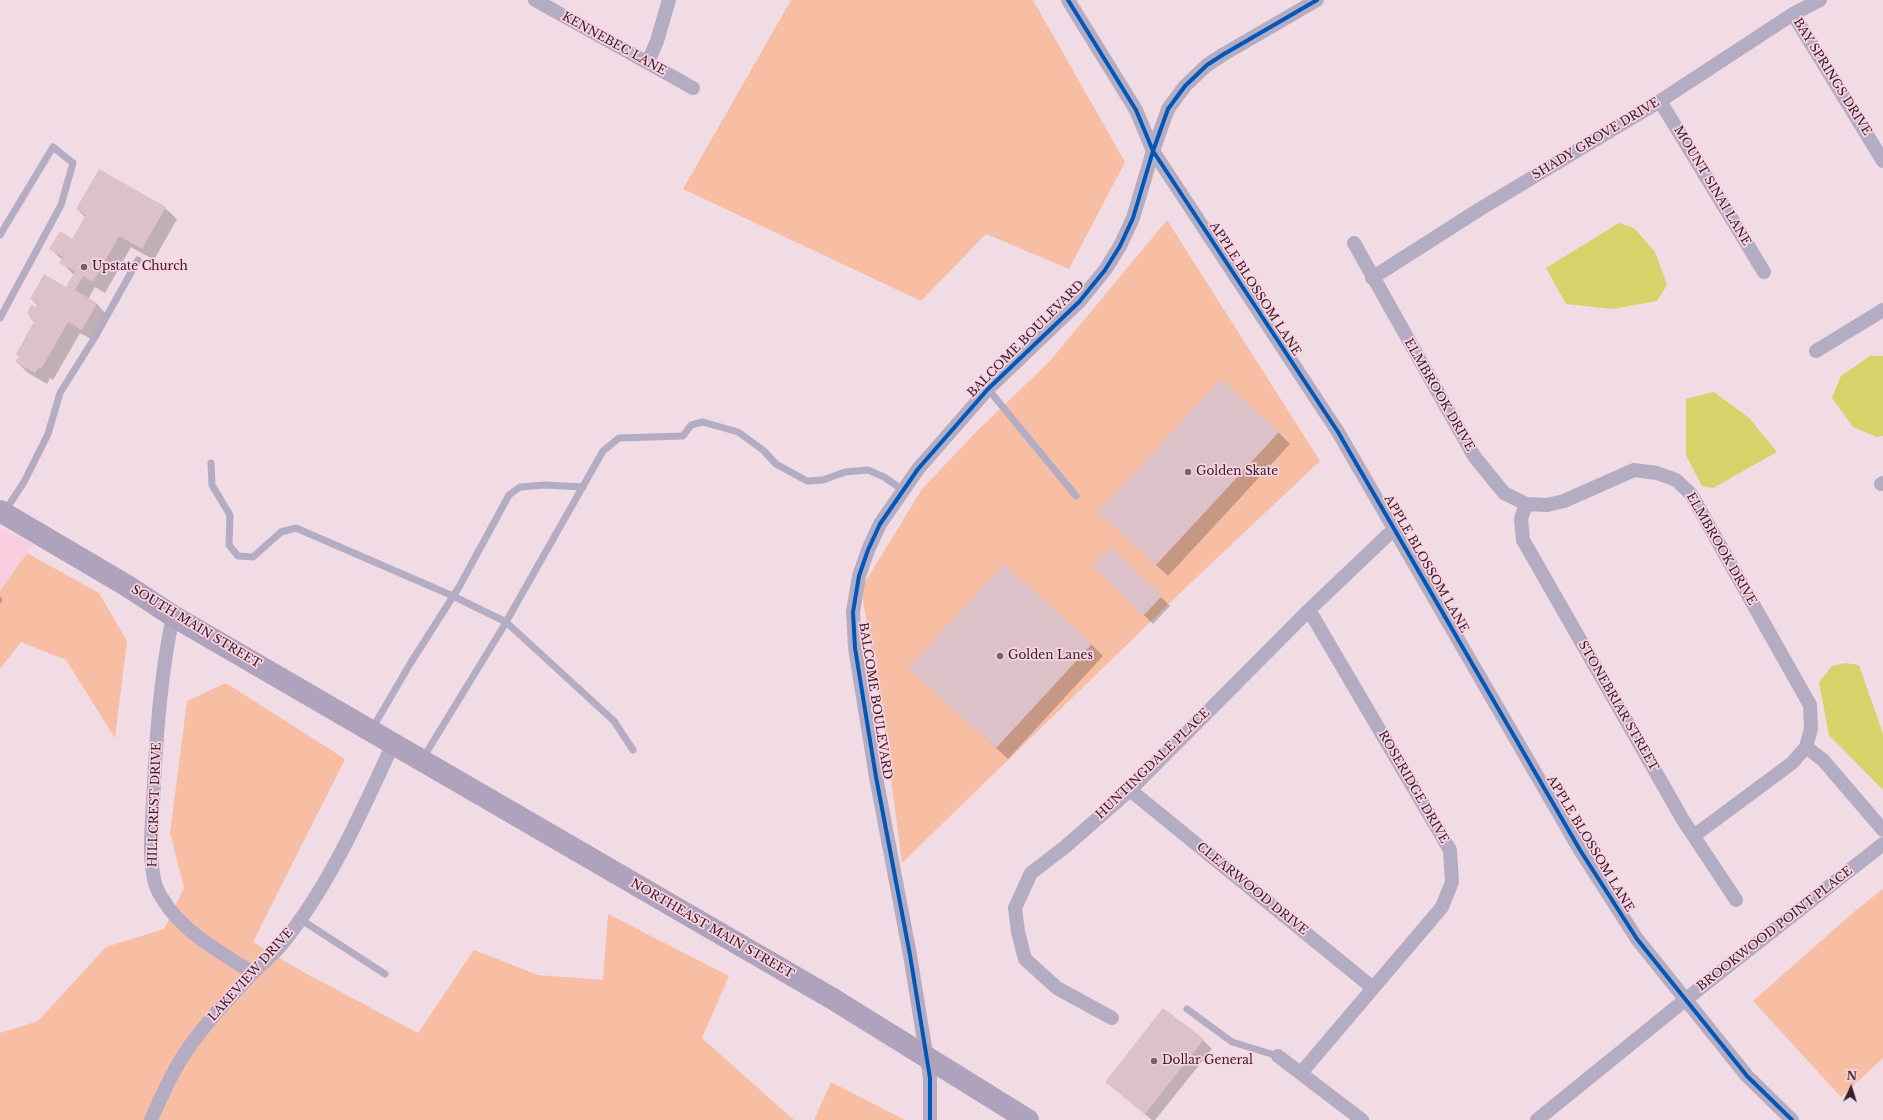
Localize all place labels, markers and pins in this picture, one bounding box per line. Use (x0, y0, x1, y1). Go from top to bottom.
place label: Upstate Church (92, 260, 188, 274)
marker: Upstate Church (79, 262, 89, 272)
place label: Golden Skate (1196, 465, 1278, 479)
marker: Golden Skate (1183, 467, 1193, 477)
place label: Golden Lanes (1008, 649, 1093, 663)
marker: Golden Lanes (995, 651, 1005, 661)
place label: Dollar General (1162, 1054, 1253, 1068)
marker: Dollar General (1149, 1056, 1159, 1066)

